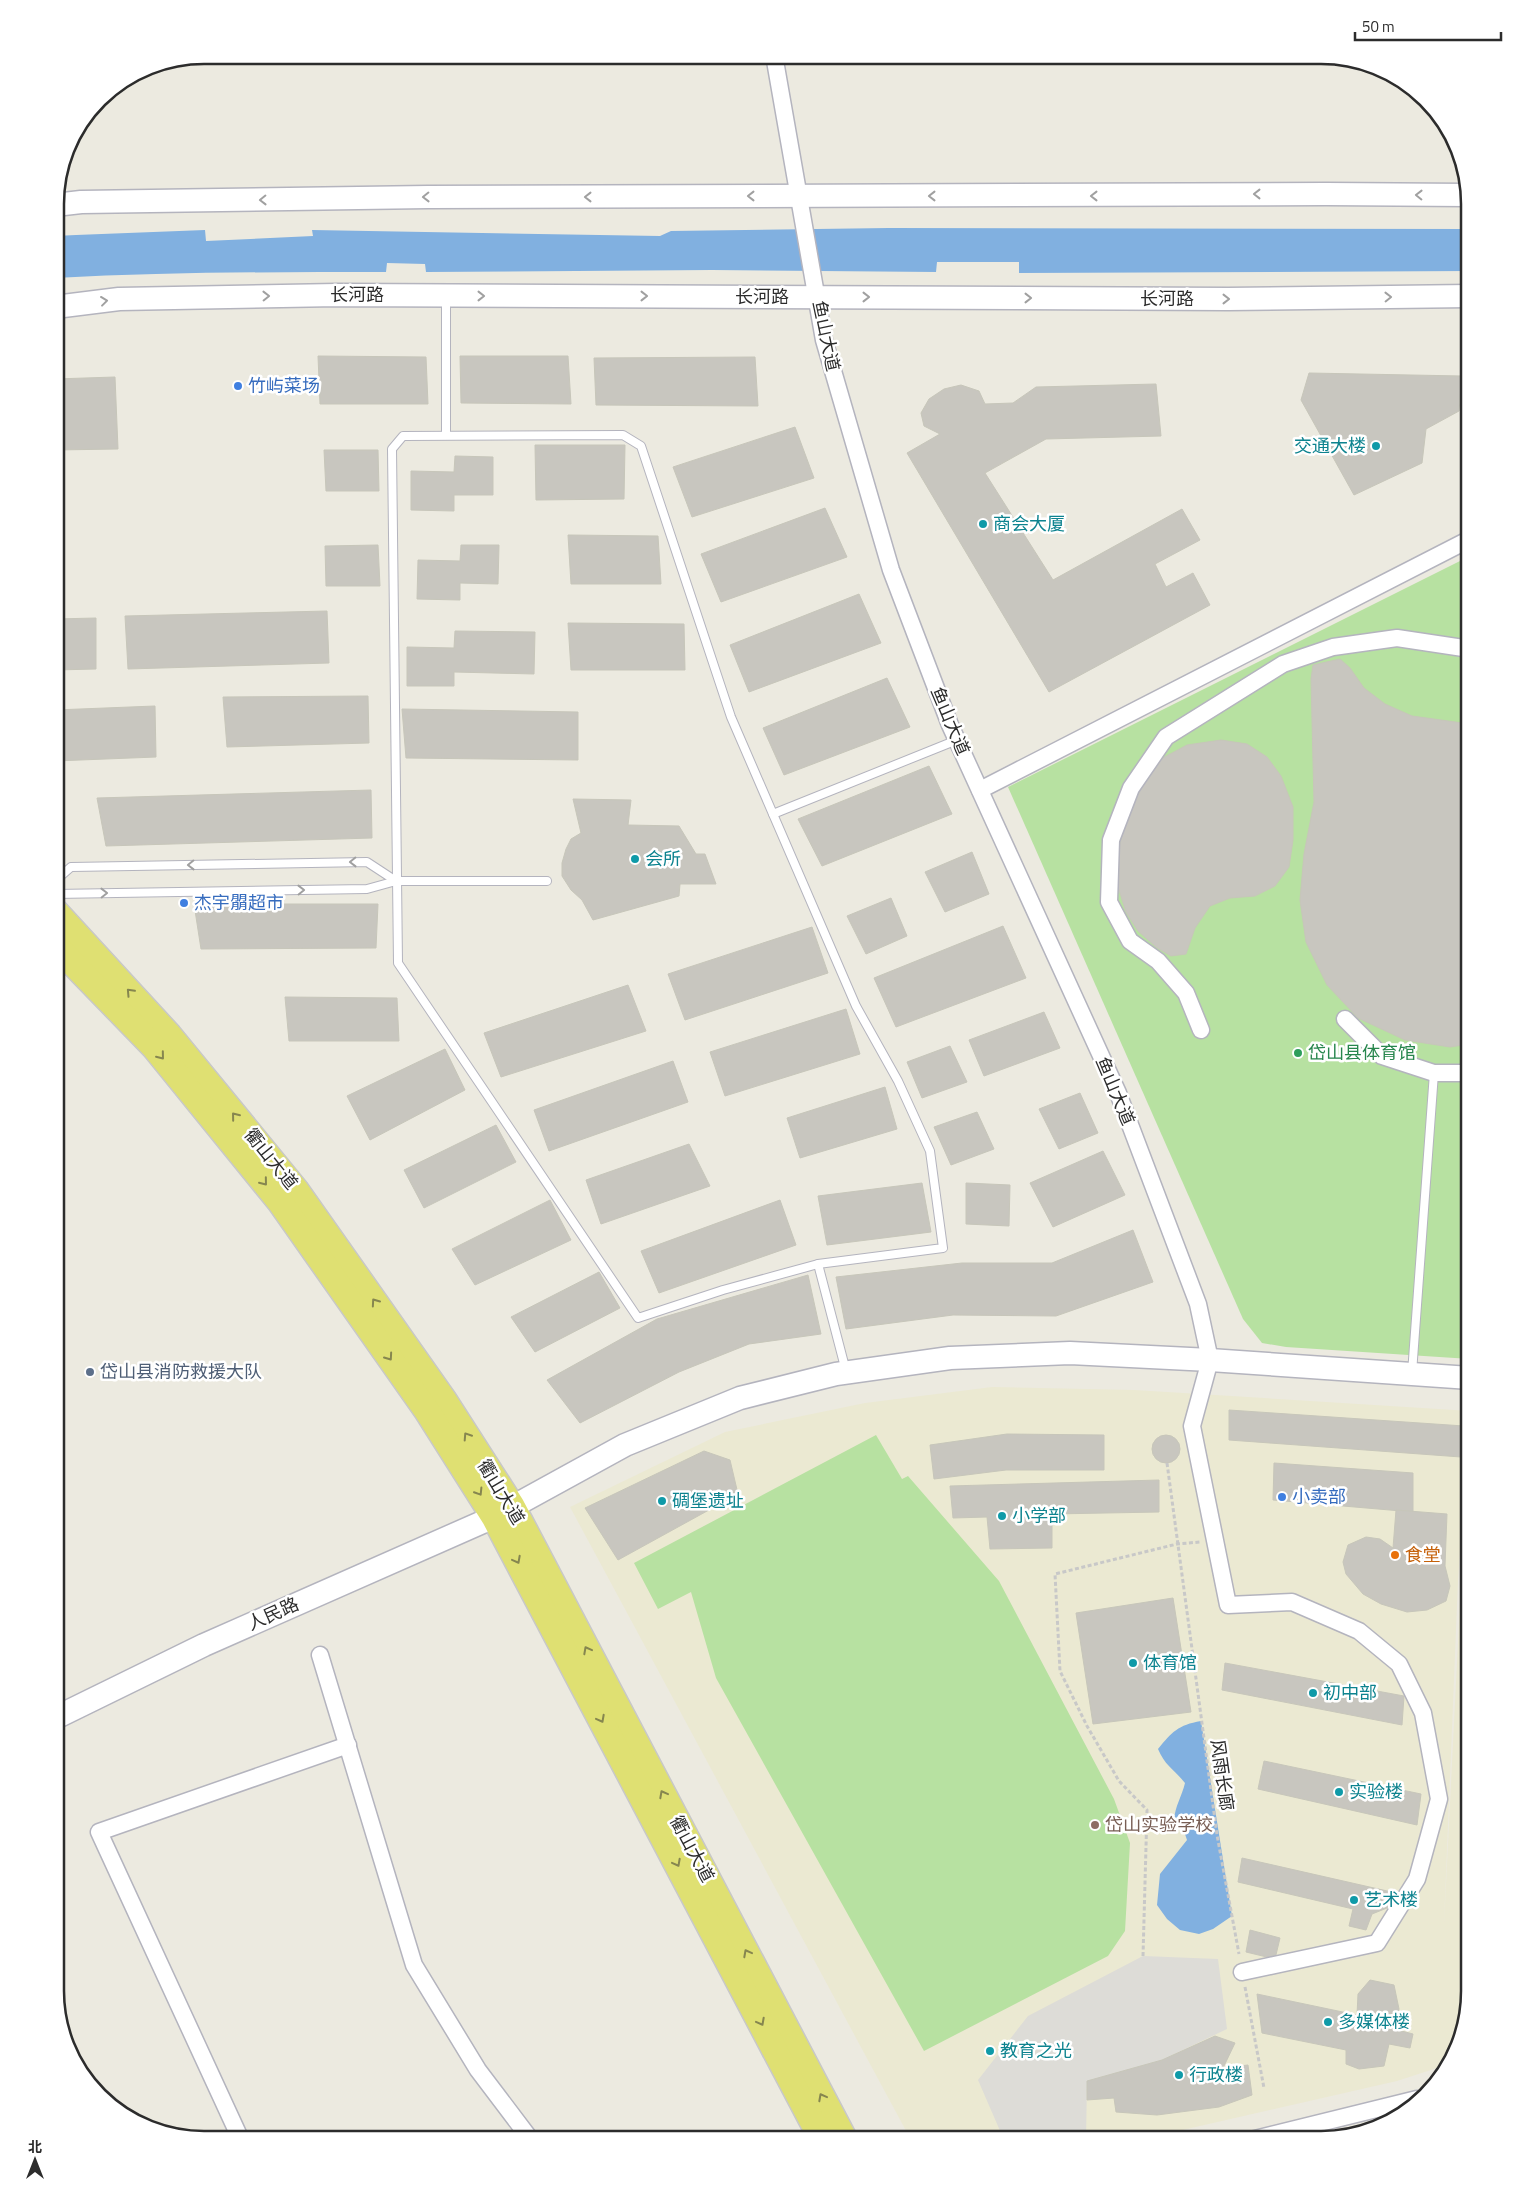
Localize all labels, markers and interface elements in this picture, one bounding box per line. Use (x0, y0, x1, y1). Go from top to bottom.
scale bar (1355, 10, 1501, 42)
text: 50 m (1362, 15, 1395, 38)
one-way arrow (1252, 189, 1260, 200)
one-way arrow (1415, 190, 1422, 200)
one-way arrow (746, 191, 754, 201)
one-way arrow (927, 191, 935, 201)
one-way arrow (1090, 191, 1098, 201)
one-way arrow (421, 192, 429, 202)
one-way arrow (584, 192, 592, 202)
one-way arrow (259, 194, 267, 205)
street label: 长河路 (330, 281, 384, 308)
street label: 长河路 (735, 283, 789, 310)
street label: 长河路 (1140, 285, 1194, 312)
one-way arrow (262, 291, 270, 301)
one-way arrow (478, 291, 485, 301)
one-way arrow (640, 291, 648, 301)
one-way arrow (862, 292, 870, 302)
one-way arrow (1385, 292, 1393, 302)
one-way arrow (1025, 293, 1033, 303)
one-way arrow (1222, 294, 1230, 304)
one-way arrow (100, 296, 108, 307)
street label: 鱼山大道 (806, 298, 847, 374)
place label: 竹屿菜场 (248, 372, 320, 399)
marker: 竹屿菜场 (232, 380, 244, 392)
place label: 交通大楼 (1294, 432, 1366, 459)
marker: 交通大楼 (1370, 440, 1382, 452)
place label: 商会大厦 (993, 510, 1065, 537)
marker: 商会大厦 (977, 518, 989, 530)
street label: 鱼山大道 (924, 682, 977, 759)
place label: 会所 (645, 845, 681, 872)
marker: 会所 (629, 853, 641, 865)
one-way arrow (349, 857, 356, 867)
one-way arrow (187, 860, 194, 870)
one-way arrow (298, 885, 306, 895)
one-way arrow (100, 888, 108, 899)
place label: 杰宇朤超市 (194, 889, 284, 916)
marker: 杰宇朤超市 (178, 897, 190, 909)
one-way arrow (127, 989, 136, 998)
place label: 岱山县体育馆 (1308, 1039, 1416, 1066)
marker: 岱山县体育馆 (1292, 1047, 1304, 1059)
one-way arrow (155, 1051, 164, 1060)
street label: 鱼山大道 (1089, 1052, 1142, 1129)
one-way arrow (233, 1113, 241, 1122)
street label: 衢山大道 (238, 1122, 305, 1195)
one-way arrow (258, 1176, 266, 1185)
one-way arrow (372, 1298, 381, 1308)
one-way arrow (383, 1351, 392, 1361)
place label: 岱山县消防救援大队 (100, 1358, 262, 1385)
marker: 岱山县消防救援大队 (84, 1366, 96, 1378)
one-way arrow (463, 1432, 473, 1441)
street label: 衢山大道 (471, 1454, 532, 1530)
place label: 小卖部 (1292, 1483, 1346, 1510)
one-way arrow (472, 1487, 482, 1496)
place label: 碉堡遗址 (672, 1487, 744, 1514)
marker: 小卖部 (1276, 1491, 1288, 1503)
marker: 碉堡遗址 (656, 1495, 668, 1507)
place label: 小学部 (1012, 1502, 1066, 1529)
marker: 小学部 (996, 1510, 1008, 1522)
place label: 食堂 (1405, 1541, 1441, 1568)
marker: 食堂 (1389, 1549, 1401, 1561)
one-way arrow (511, 1555, 521, 1564)
street label: 人民路 (243, 1590, 303, 1637)
one-way arrow (583, 1646, 593, 1655)
place label: 体育馆 (1143, 1649, 1197, 1676)
marker: 体育馆 (1127, 1657, 1139, 1669)
place label: 初中部 (1323, 1679, 1377, 1706)
marker: 初中部 (1307, 1687, 1319, 1699)
one-way arrow (595, 1714, 605, 1723)
street label: 风雨长廊 (1204, 1737, 1241, 1812)
place label: 实验楼 (1349, 1778, 1403, 1805)
marker: 实验楼 (1333, 1786, 1345, 1798)
one-way arrow (659, 1790, 669, 1799)
street label: 衢山大道 (664, 1811, 721, 1887)
place label: 岱山实验学校 (1105, 1811, 1213, 1838)
marker: 岱山实验学校 (1089, 1819, 1101, 1831)
one-way arrow (671, 1858, 681, 1867)
place label: 艺术楼 (1364, 1886, 1418, 1913)
marker: 艺术楼 (1348, 1894, 1360, 1906)
one-way arrow (743, 1949, 753, 1958)
place label: 多媒体楼 (1338, 2008, 1410, 2035)
marker: 多媒体楼 (1322, 2016, 1334, 2028)
one-way arrow (755, 2017, 765, 2026)
place label: 教育之光 (1000, 2037, 1072, 2064)
marker: 教育之光 (984, 2045, 996, 2057)
place label: 行政楼 (1189, 2061, 1243, 2088)
marker: 行政楼 (1173, 2069, 1185, 2081)
one-way arrow (819, 2093, 829, 2102)
north arrow (10, 2135, 60, 2185)
text: 北 (28, 2136, 42, 2157)

